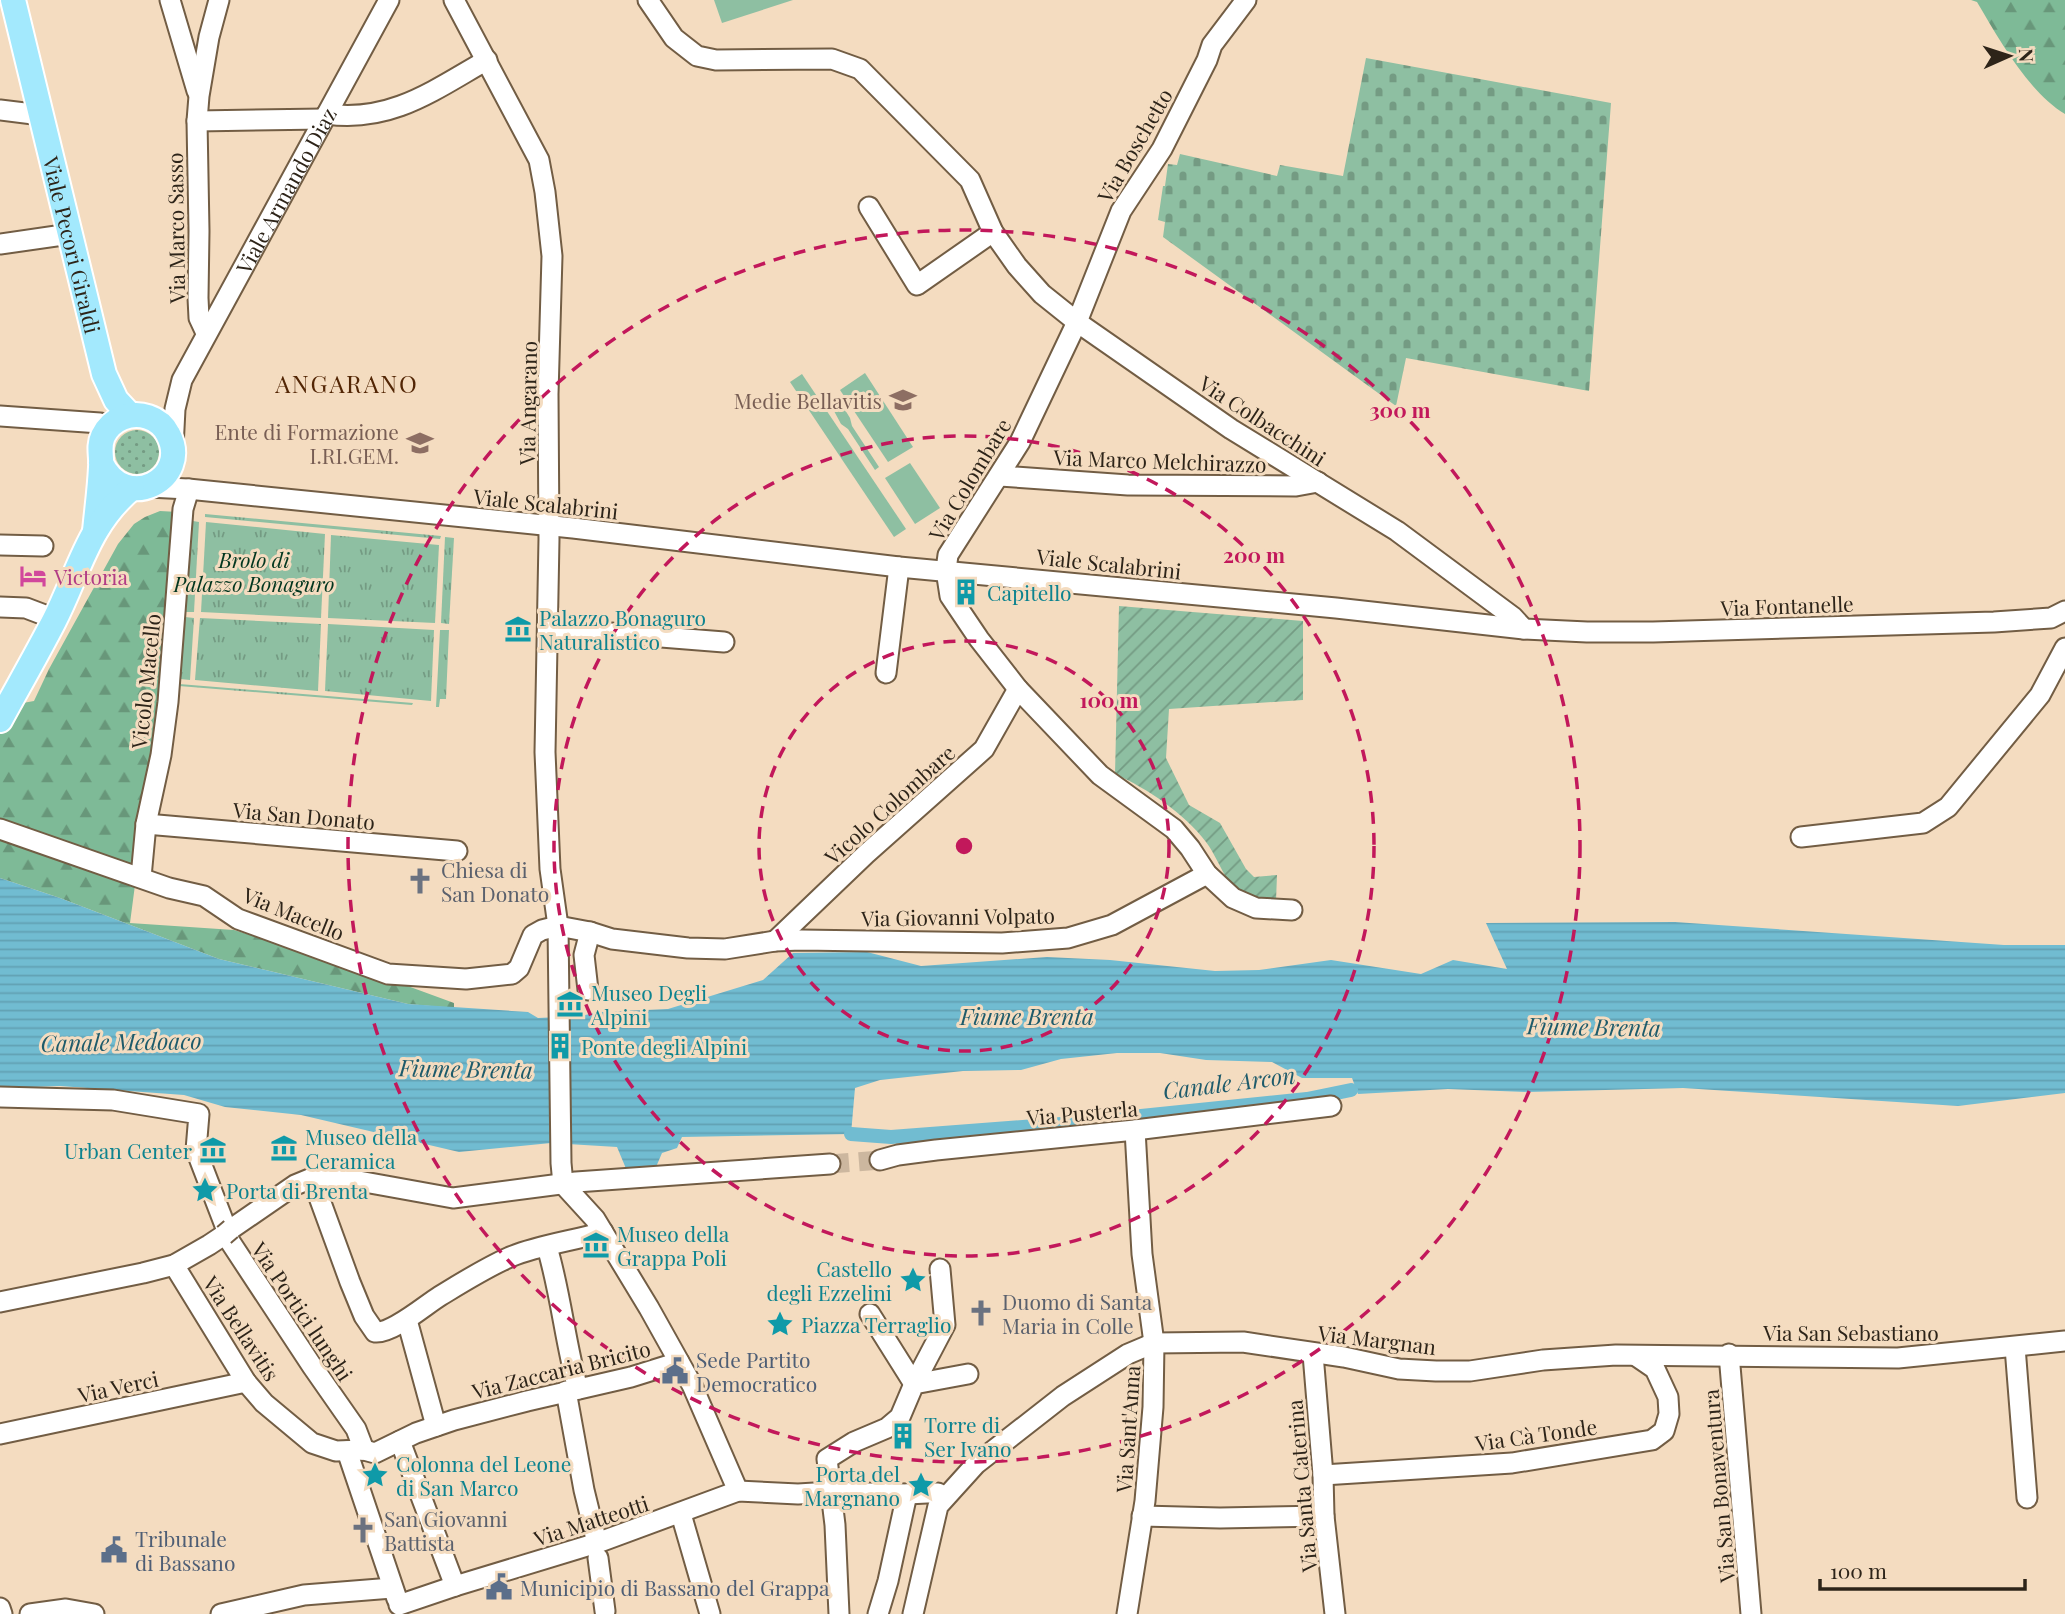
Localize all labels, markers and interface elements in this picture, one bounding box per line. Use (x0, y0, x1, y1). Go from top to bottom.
north arrow (1974, 21, 2044, 91)
text: N (2014, 48, 2040, 63)
street label: Via Boschetto (1090, 83, 1178, 208)
street label: Viale Armando Diaz (228, 102, 342, 279)
street label: Via Marco Sasso (160, 152, 190, 305)
street label: Viale Pecori Giraldi (37, 153, 108, 336)
street label: Via Angarano (512, 341, 542, 466)
district label: ANGARANO (274, 367, 419, 399)
street label: Via Colbacchini (1193, 368, 1332, 471)
school or university icon: Medie Bellavitis (888, 385, 918, 415)
place label: Medie Bellavitis (734, 386, 882, 414)
text: 300 m (1369, 395, 1431, 423)
street label: Via Colombare (921, 413, 1016, 546)
place label: Ente di Formazione I.RI.GEM. (215, 417, 399, 469)
school or university icon: Ente di Formazione I.RI.GEM. (405, 428, 435, 458)
street label: Via Marco Melchirazzo (1052, 442, 1267, 478)
street label: Viale Scalabrini (471, 481, 620, 525)
text: 200 m (1223, 540, 1285, 568)
street label: Viale Scalabrini (1034, 541, 1183, 585)
park label: Brolo di Palazzo Bonaguro (173, 545, 335, 597)
hotel icon: Victoria (18, 561, 48, 591)
place label: Victoria (53, 562, 128, 590)
building icon: Capitello (951, 577, 981, 607)
place label: Capitello (987, 578, 1072, 606)
street label: Via Fontanelle (1719, 589, 1854, 621)
place label: Palazzo Bonaguro Naturalistico (539, 603, 706, 655)
street label: Vicolo Macello (124, 612, 166, 751)
museum icon: Palazzo Bonaguro Naturalistico (503, 614, 533, 644)
text: 100 m (1079, 685, 1139, 713)
street label: Vicolo Colombare (817, 738, 960, 871)
street label: Via San Donato (231, 795, 376, 835)
centre of rings (952, 834, 976, 858)
place label: Chiesa di San Donato (441, 855, 549, 907)
church icon: Chiesa di San Donato (405, 866, 435, 896)
street label: Via Macello (238, 880, 349, 946)
street label: Via Giovanni Volpato (860, 900, 1055, 932)
place label: Museo Degli Alpini (590, 978, 707, 1030)
museum icon: Museo Degli Alpini (555, 989, 585, 1019)
water label: Fiume Brenta (959, 1000, 1094, 1031)
water label: Fiume Brenta (1526, 1009, 1661, 1043)
water label: Canale Medoaco (40, 1024, 202, 1058)
building icon: Ponte degli Alpini (545, 1031, 575, 1061)
place label: Ponte degli Alpini (581, 1032, 747, 1060)
water label: Fiume Brenta (398, 1051, 533, 1085)
water label: Canale Arcon (1161, 1059, 1297, 1105)
street label: Via Pusterla (1024, 1093, 1139, 1131)
place label: Museo della Ceramica (305, 1122, 418, 1174)
museum icon: Museo della Ceramica (269, 1133, 299, 1163)
museum icon: Urban Center (198, 1135, 228, 1165)
place label: Urban Center (64, 1136, 193, 1164)
place icon: Porta di Brenta (190, 1175, 220, 1205)
place label: Porta di Brenta (226, 1176, 369, 1204)
place label: Museo della Grappa Poli (617, 1219, 730, 1271)
museum icon: Museo della Grappa Poli (581, 1230, 611, 1260)
street label: Via Portici lunghi (246, 1235, 360, 1386)
place label: Castello degli Ezzelini (766, 1254, 892, 1306)
place icon: Castello degli Ezzelini (898, 1265, 928, 1295)
street label: Via Bellavitis (197, 1269, 286, 1386)
place label: Duomo di Santa Maria in Colle (1002, 1287, 1153, 1339)
church icon: Duomo di Santa Maria in Colle (966, 1298, 996, 1328)
place icon: Piazza Terraglio (765, 1309, 795, 1339)
place label: Piazza Terraglio (801, 1310, 952, 1338)
street label: Via Margnan (1315, 1318, 1438, 1360)
street label: Via San Sebastiano (1762, 1318, 1939, 1346)
street label: Via Zaccaria Bricito (468, 1333, 653, 1405)
place label: Sede Partito Democratico (696, 1345, 817, 1397)
public building icon: Sede Partito Democratico (660, 1356, 690, 1386)
street label: Via Verci (74, 1364, 161, 1408)
street label: Via Sant'Anna (1109, 1364, 1145, 1495)
street label: Via San Bonaventura (1696, 1388, 1740, 1585)
street label: Via Santa Caterina (1279, 1398, 1323, 1574)
place label: Torre di Ser Ivano (924, 1410, 1012, 1462)
street label: Via Cà Tonde (1472, 1412, 1599, 1457)
building icon: Torre di Ser Ivano (888, 1421, 918, 1451)
place label: Colonna del Leone di San Marco (396, 1449, 571, 1501)
place label: Porta del Margnano (804, 1459, 900, 1511)
place icon: Colonna del Leone di San Marco (360, 1460, 390, 1490)
place icon: Porta del Margnano (906, 1470, 936, 1500)
street label: Via Matteotti (529, 1488, 652, 1552)
place label: San Giovanni Battista (384, 1504, 508, 1556)
church icon: San Giovanni Battista (348, 1515, 378, 1545)
place label: Tribunale di Bassano (135, 1524, 235, 1576)
public building icon: Tribunale di Bassano (99, 1535, 129, 1565)
scale bar (1820, 1548, 2025, 1592)
text: 100 m (1830, 1556, 1887, 1584)
public building icon: Municipio di Bassano del Grappa (484, 1572, 514, 1602)
place label: Municipio di Bassano del Grappa (520, 1573, 830, 1601)

